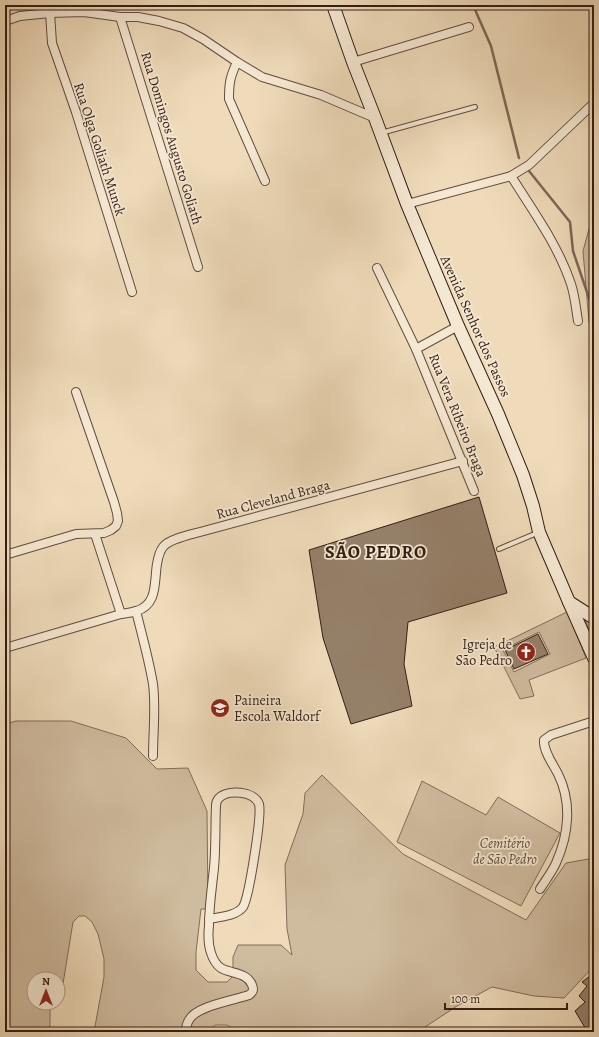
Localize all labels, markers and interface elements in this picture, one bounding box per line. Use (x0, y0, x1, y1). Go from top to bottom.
street label: Rua Domingos Augusto Goliath (136, 50, 207, 227)
street label: Rua Olga Goliath Munck (69, 80, 130, 218)
street label: Avenida Senhor dos Passos (435, 252, 515, 400)
street label: Rua Vera Ribeiro Braga (424, 351, 491, 480)
street label: Rua Cleveland Braga (214, 475, 333, 524)
district label: SÃO PEDRO (325, 540, 427, 564)
place label: Igreja de São Pedro (456, 635, 512, 670)
church icon: Igreja de São Pedro (515, 641, 537, 663)
place label: Paineira Escola Waldorf (234, 691, 322, 726)
school or university icon: Paineira Escola Waldorf (209, 697, 231, 719)
park label: Cemitério de São Pedro (473, 834, 537, 869)
north arrow (26, 971, 66, 1011)
text: N (42, 974, 50, 989)
scale bar (445, 985, 567, 1011)
text: 100 m (451, 991, 480, 1007)

